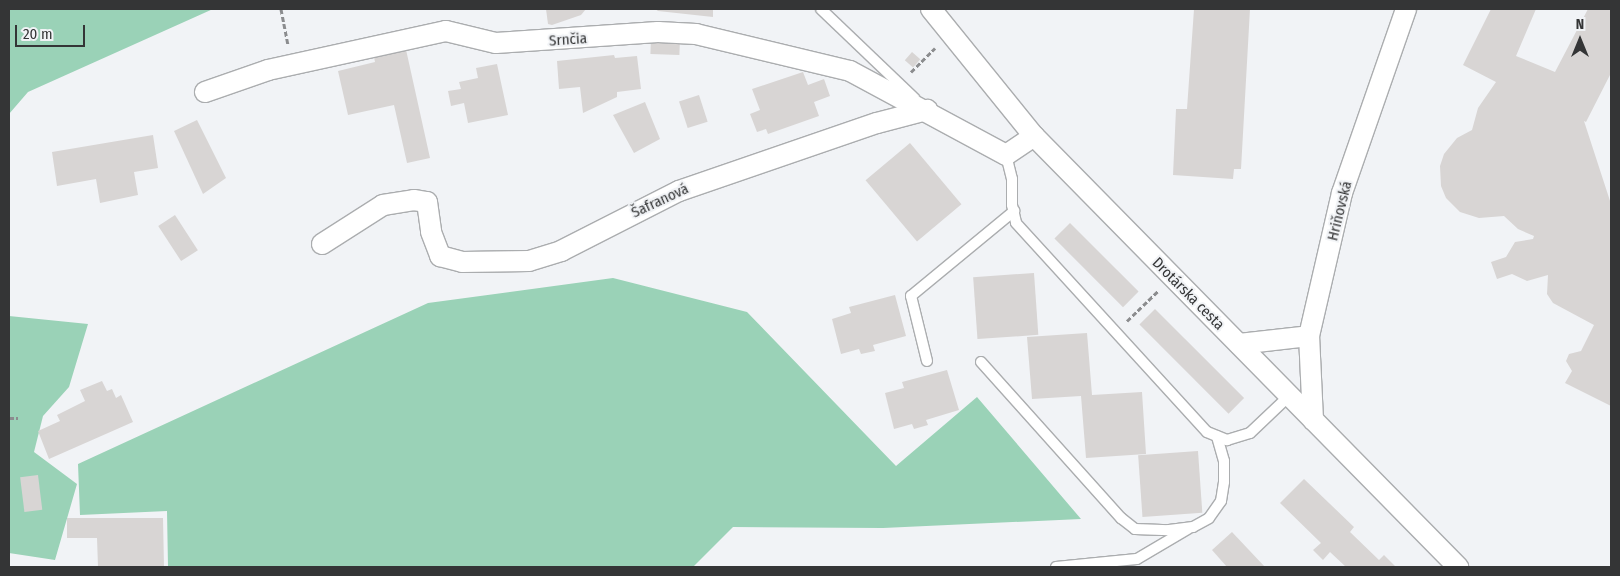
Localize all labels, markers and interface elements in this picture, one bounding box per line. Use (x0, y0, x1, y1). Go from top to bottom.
scale bar (18, 15, 88, 47)
north arrow (1555, 15, 1605, 65)
text: N (1576, 16, 1584, 33)
text: 20 m (23, 25, 53, 43)
street label: Srnčia (548, 30, 588, 50)
street label: Hriňovská (1324, 179, 1356, 243)
street label: Šafranová (629, 180, 691, 222)
street label: Drotárska cesta (1148, 254, 1228, 334)

